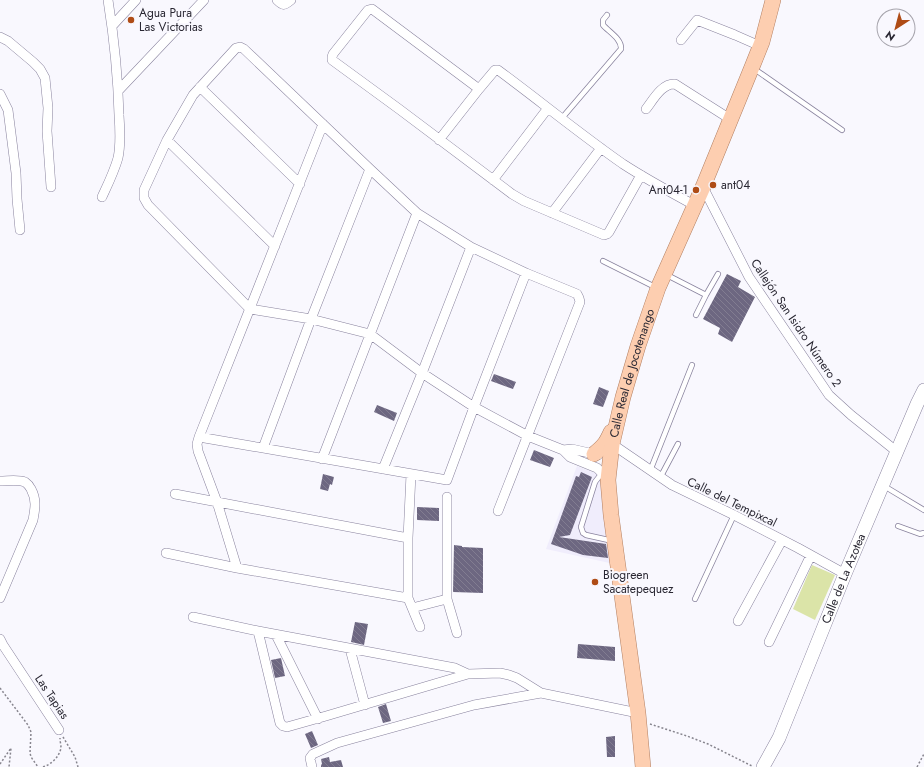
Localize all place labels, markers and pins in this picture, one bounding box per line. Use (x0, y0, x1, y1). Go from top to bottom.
place label: Agua Pura Las Victorias (139, 4, 203, 36)
marker: Agua Pura Las Victorias (126, 15, 136, 25)
place label: ant04 (721, 176, 750, 194)
marker: ant04 (708, 180, 718, 190)
place label: Ant04-1 (649, 181, 688, 199)
marker: Ant04-1 (691, 185, 701, 195)
place label: Biogreen Sacatepequez (603, 566, 674, 598)
marker: Biogreen Sacatepequez (590, 577, 600, 587)

